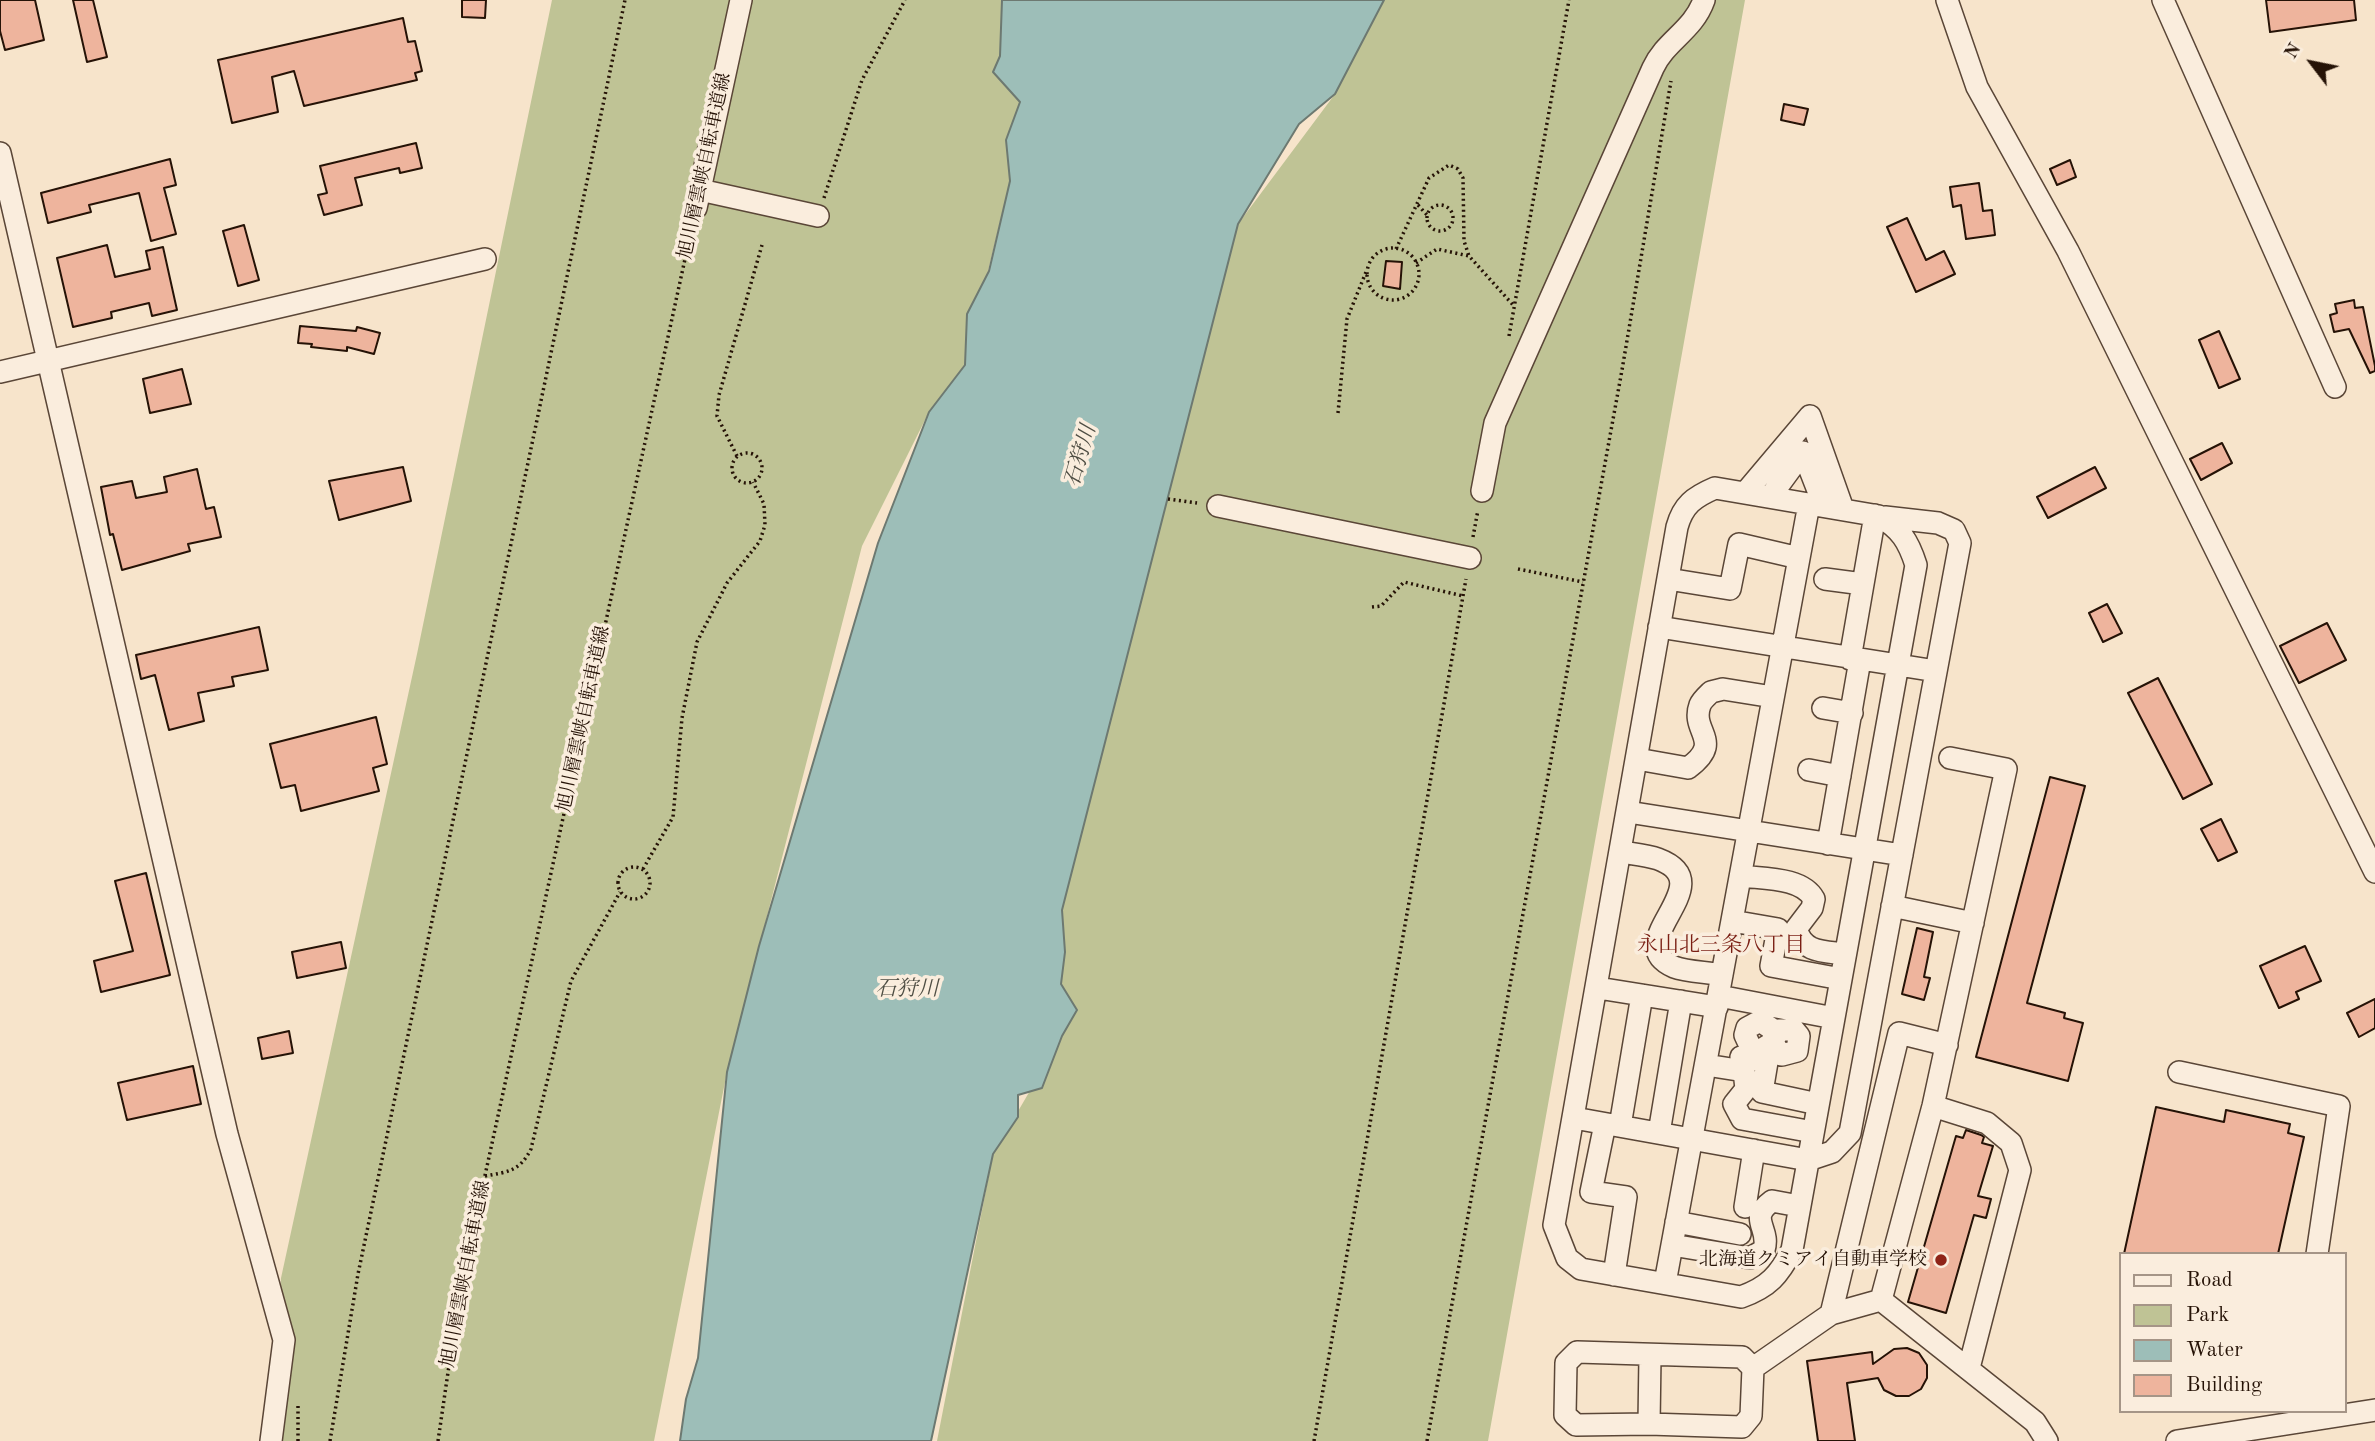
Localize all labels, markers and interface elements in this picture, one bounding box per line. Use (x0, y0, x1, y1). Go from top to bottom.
north arrow (2277, 28, 2347, 98)
text: N (2282, 40, 2306, 63)
street label: 旭川層雲峡自転車道線 (674, 71, 736, 261)
water label: 石狩川 (1060, 422, 1102, 490)
street label: 旭川層雲峡自転車道線 (553, 624, 615, 814)
district label: 永山北三条八丁目 (1637, 932, 1805, 958)
water label: 石狩川 (876, 976, 938, 1002)
street label: 旭川層雲峡自転車道線 (437, 1179, 495, 1369)
place label: 北海道クミアイ自動車学校 (1699, 1249, 1927, 1271)
marker: 北海道クミアイ自動車学校 (1933, 1252, 1949, 1268)
legend (2120, 1252, 2347, 1413)
text: Road (2186, 1270, 2233, 1291)
text: Park (2186, 1305, 2229, 1326)
text: Water (2186, 1340, 2243, 1361)
text: Building (2186, 1375, 2262, 1396)

